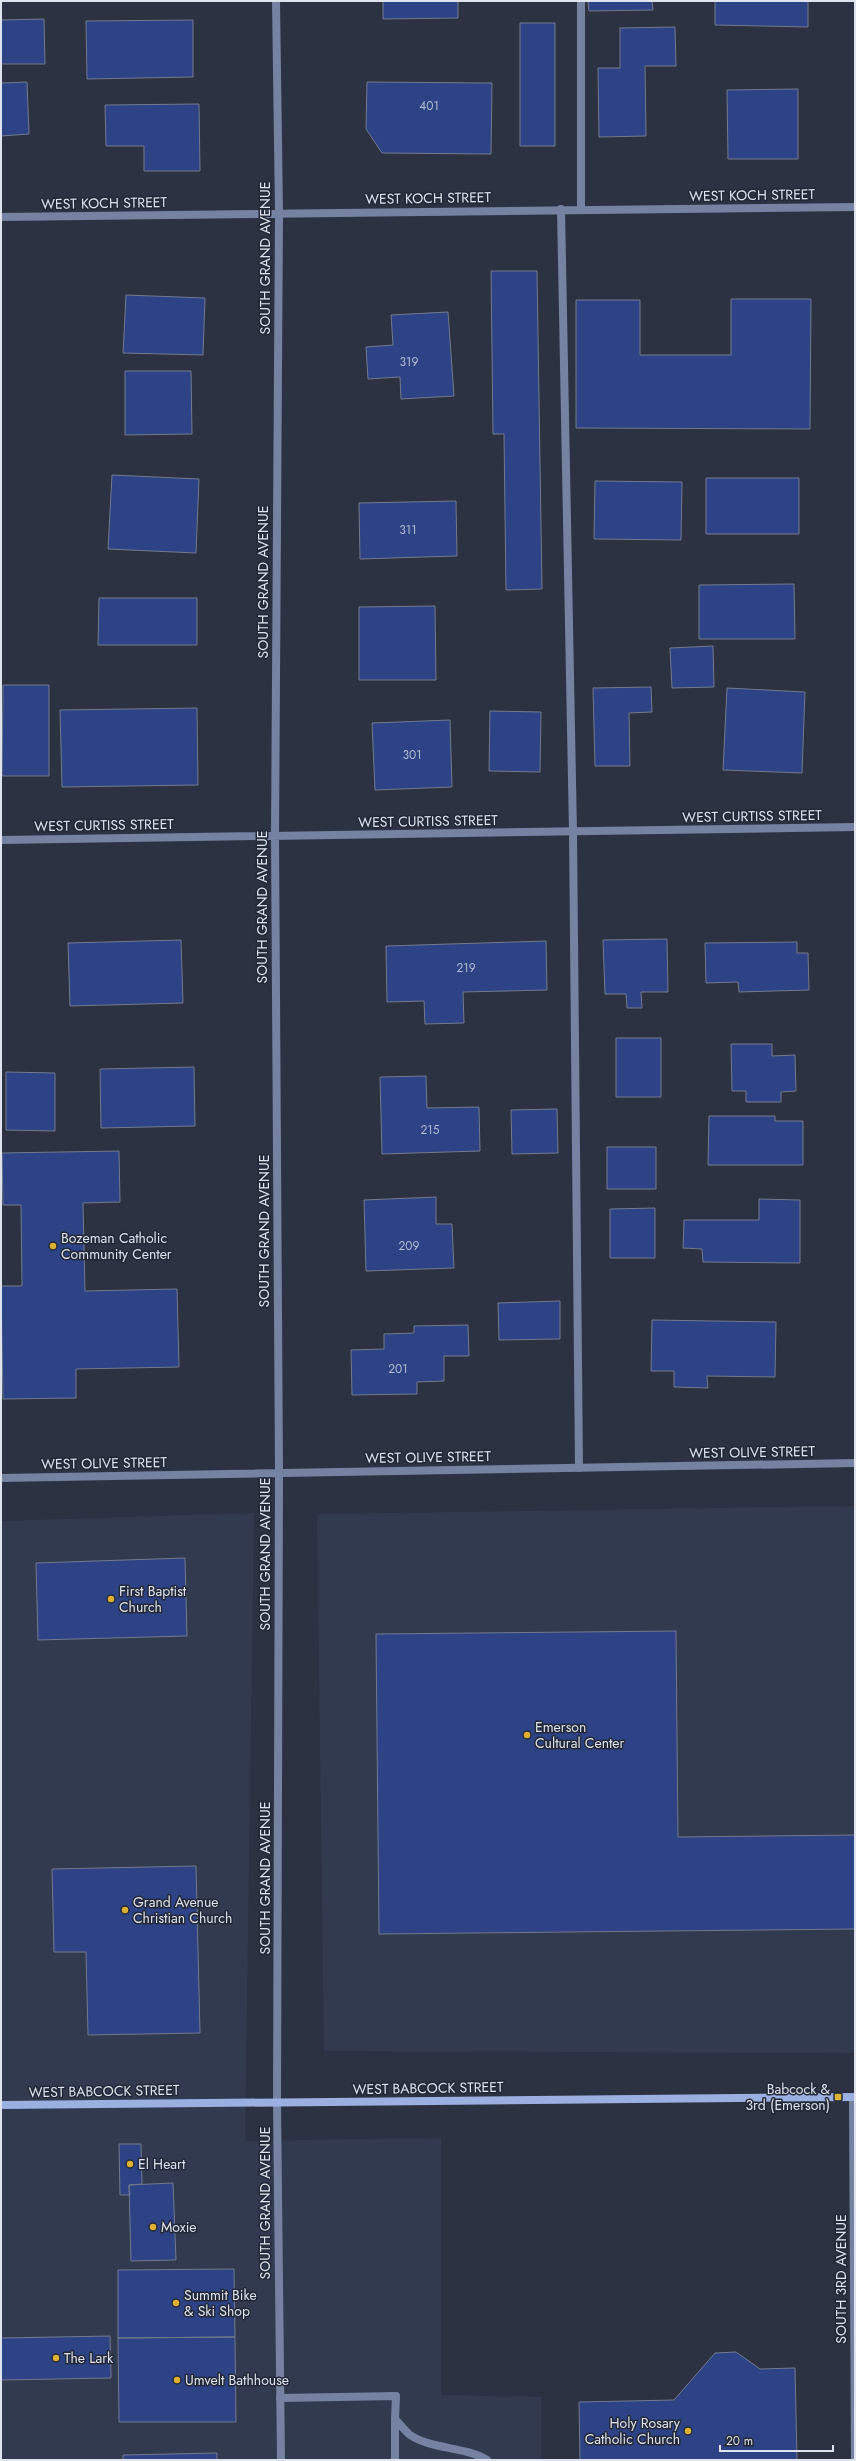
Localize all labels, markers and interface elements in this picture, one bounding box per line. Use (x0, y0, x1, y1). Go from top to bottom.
house number: 401 (419, 97, 439, 115)
street label: SOUTH GRAND AVENUE (255, 182, 275, 334)
street label: WEST KOCH STREET (689, 184, 816, 206)
street label: WEST KOCH STREET (365, 187, 492, 209)
street label: WEST KOCH STREET (41, 192, 168, 214)
house number: 319 (400, 353, 419, 371)
street label: SOUTH GRAND AVENUE (253, 506, 273, 658)
house number: 311 (399, 521, 417, 539)
house number: 301 (402, 746, 422, 764)
street label: WEST CURTISS STREET (682, 805, 822, 827)
street label: WEST CURTISS STREET (358, 810, 498, 832)
street label: WEST CURTISS STREET (34, 814, 174, 836)
street label: SOUTH GRAND AVENUE (252, 831, 272, 983)
house number: 219 (456, 959, 476, 977)
house number: 215 (421, 1121, 440, 1139)
street label: SOUTH GRAND AVENUE (254, 1155, 274, 1307)
place label: Bozeman Catholic Community Center (61, 1228, 172, 1264)
house number: 209 (399, 1237, 420, 1255)
marker: Bozeman Catholic Community Center (48, 1241, 58, 1251)
house number: 201 (388, 1360, 408, 1378)
street label: WEST OLIVE STREET (689, 1441, 816, 1463)
street label: WEST OLIVE STREET (365, 1446, 492, 1468)
street label: WEST OLIVE STREET (41, 1452, 168, 1474)
street label: SOUTH GRAND AVENUE (255, 1478, 275, 1630)
place label: First Baptist Church (119, 1581, 187, 1617)
marker: First Baptist Church (106, 1594, 116, 1604)
place label: Emerson Cultural Center (535, 1717, 625, 1753)
marker: Emerson Cultural Center (522, 1730, 532, 1740)
street label: SOUTH GRAND AVENUE (255, 1802, 275, 1954)
place label: Grand Avenue Christian Church (133, 1892, 232, 1928)
marker: Grand Avenue Christian Church (120, 1905, 130, 1915)
street label: WEST BABCOCK STREET (352, 2077, 504, 2099)
place label: Babcock & 3rd (Emerson) (745, 2079, 831, 2115)
street label: WEST BABCOCK STREET (28, 2080, 180, 2102)
marker: Babcock & 3rd (Emerson) (833, 2092, 843, 2102)
street label: SOUTH GRAND AVENUE (255, 2127, 275, 2279)
place label: El Heart (138, 2154, 186, 2174)
marker: El Heart (125, 2159, 135, 2169)
street label: SOUTH 3RD AVENUE (831, 2214, 851, 2344)
place label: Moxie (161, 2217, 197, 2237)
marker: Moxie (148, 2222, 158, 2232)
place label: Summit Bike & Ski Shop (184, 2285, 257, 2321)
marker: Summit Bike & Ski Shop (171, 2298, 181, 2308)
place label: The Lark (64, 2348, 114, 2368)
marker: The Lark (51, 2353, 61, 2363)
place label: Umvelt Bathhouse (185, 2370, 289, 2390)
marker: Umvelt Bathhouse (172, 2375, 182, 2385)
place label: Holy Rosary Catholic Church (585, 2413, 681, 2449)
marker: Holy Rosary Catholic Church (683, 2426, 693, 2436)
scale bar (720, 2427, 833, 2453)
text: 20 m (726, 2432, 753, 2450)

